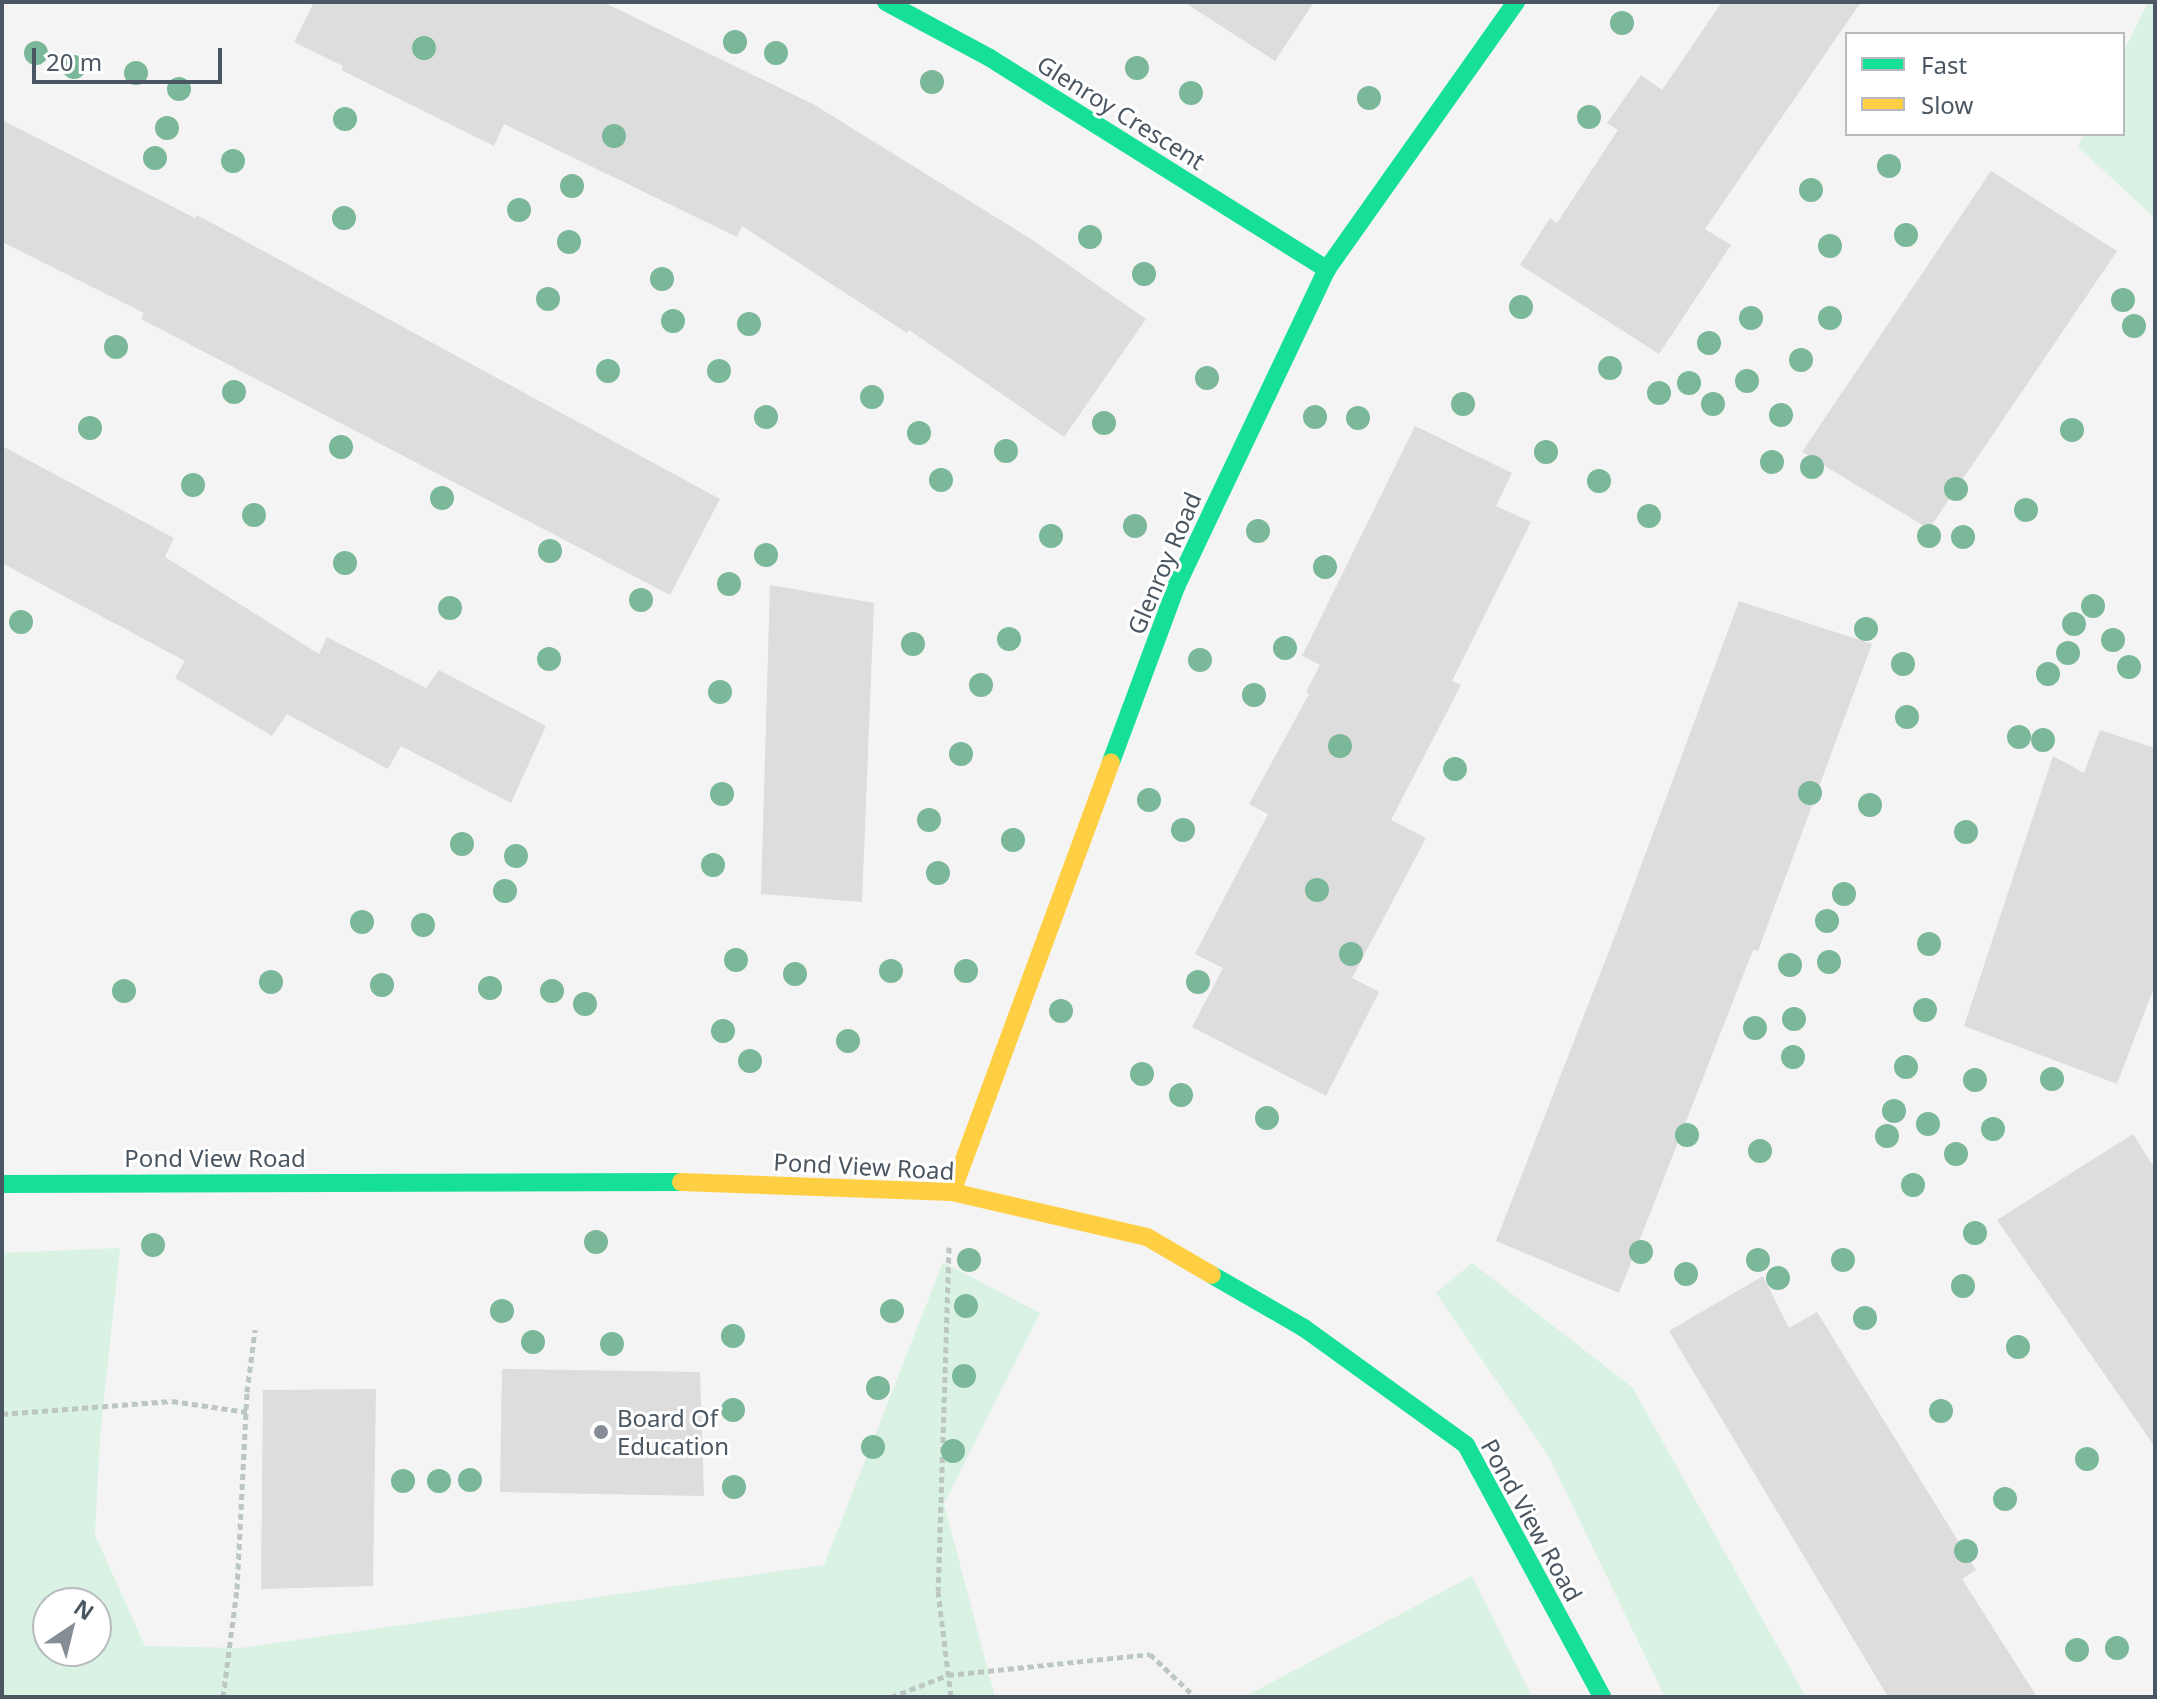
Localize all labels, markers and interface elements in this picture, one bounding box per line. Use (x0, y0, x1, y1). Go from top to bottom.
scale bar (36, 32, 226, 82)
legend (1845, 32, 2125, 136)
text: 20 m (46, 45, 102, 78)
text: Fast (1921, 48, 1967, 81)
street label: Glenroy Crescent (1032, 49, 1210, 175)
text: Slow (1921, 88, 1973, 121)
street label: Glenroy Road (1121, 488, 1207, 638)
street label: Pond View Road (124, 1144, 306, 1172)
street label: Pond View Road (773, 1147, 955, 1185)
place label: Board Of Education (617, 1404, 729, 1460)
marker: Board Of Education (592, 1423, 610, 1441)
street label: Pond View Road (1475, 1434, 1589, 1606)
north arrow (32, 1587, 112, 1667)
text: N (69, 1592, 101, 1626)

